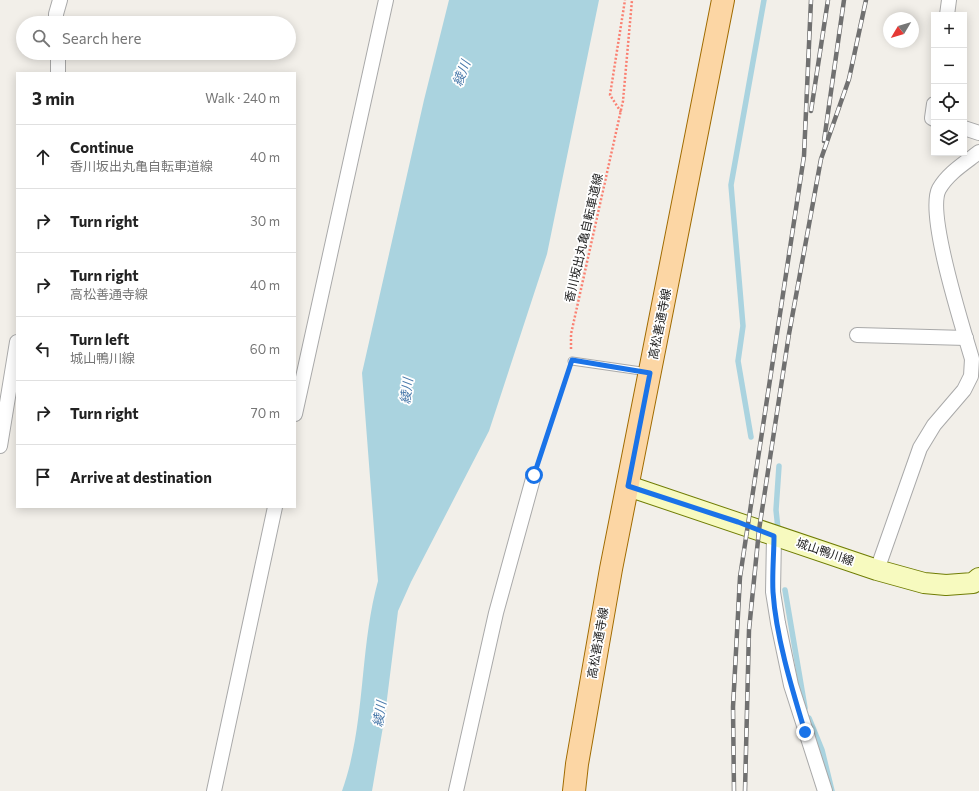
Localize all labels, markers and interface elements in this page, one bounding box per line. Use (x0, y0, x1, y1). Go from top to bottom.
north arrow (883, 12, 919, 48)
map controls (931, 12, 967, 156)
button: + (931, 12, 967, 48)
search box (16, 16, 296, 60)
icon: search (30, 27, 52, 49)
text: Search here (62, 29, 141, 47)
button: − (931, 48, 967, 84)
water label: 綾川 (449, 56, 474, 88)
button: locate (931, 84, 967, 120)
text: 3 min (32, 88, 75, 109)
text: Walk · 240 m (205, 90, 280, 106)
button: layers (931, 120, 967, 156)
text: Continue (70, 138, 134, 156)
icon: ahead (32, 146, 54, 168)
text: 40 m (250, 149, 280, 165)
text: 香川坂出丸亀自転車道線 (70, 158, 213, 174)
street label: 香川坂出丸亀自転車道線 (561, 172, 605, 304)
icon: right (32, 210, 54, 232)
text: Turn right (70, 212, 139, 230)
text: 30 m (250, 213, 280, 229)
text: Turn right (70, 266, 139, 284)
icon: right (32, 274, 54, 296)
text: 40 m (250, 277, 280, 293)
text: 高松善通寺線 (70, 286, 148, 302)
street label: 高松善通寺線 (645, 287, 673, 360)
text: Turn left (70, 330, 129, 348)
icon: left (32, 338, 54, 360)
text: 60 m (250, 341, 280, 357)
text: 城山鴨川線 (70, 350, 135, 366)
water label: 綾川 (396, 375, 416, 405)
icon: right (32, 402, 54, 424)
text: Turn right (70, 404, 139, 422)
text: 70 m (251, 405, 280, 421)
icon: arrive (32, 466, 54, 488)
route start (525, 466, 543, 484)
text: Arrive at destination (70, 468, 212, 486)
street label: 城山鴨川線 (795, 535, 856, 567)
street label: 高松善通寺線 (584, 606, 610, 680)
water label: 綾川 (369, 698, 389, 728)
route end (796, 723, 814, 741)

